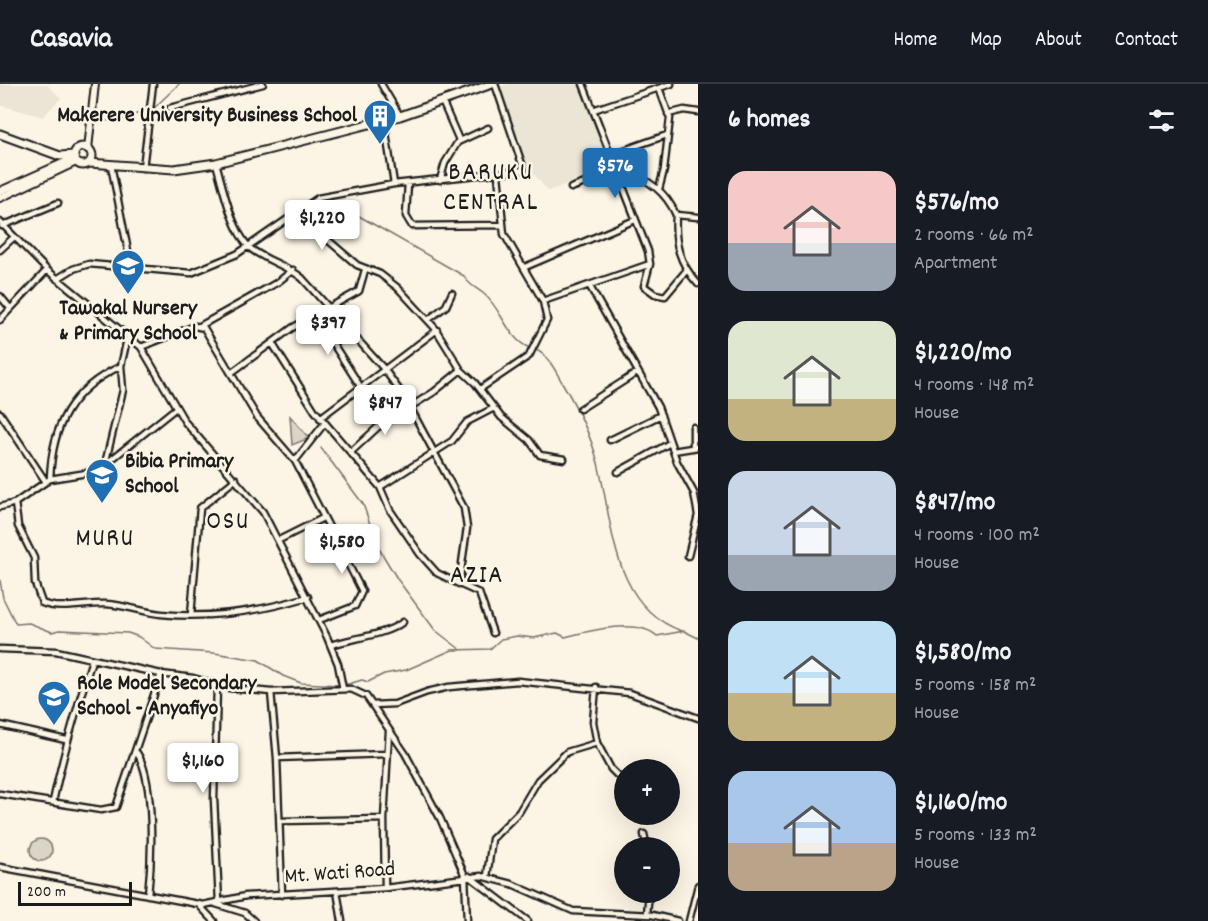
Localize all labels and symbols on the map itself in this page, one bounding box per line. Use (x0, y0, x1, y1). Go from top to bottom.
building icon: Makerere University Business School (362, 98, 398, 145)
place label: Makerere University Business School (57, 101, 358, 132)
pin: $576 (579, 148, 651, 199)
district label: BARUKU CENTRAL (443, 155, 539, 222)
pin: $1,220 (273, 200, 371, 251)
school or university icon: Tawakal Nursery & Primary School (110, 248, 146, 295)
place label: Tawakal Nursery & Primary School (59, 294, 198, 350)
pin: $397 (292, 305, 364, 356)
pin: $847 (349, 385, 421, 436)
place label: Bibia Primary School (125, 447, 234, 503)
school or university icon: Bibia Primary School (84, 457, 120, 504)
district label: OSU (206, 504, 250, 541)
district label: MURU (76, 521, 134, 558)
pin: $1,580 (293, 524, 391, 575)
district label: AZIA (450, 558, 504, 595)
place label: Role Model Secondary School - Anyafiyo (77, 669, 257, 725)
school or university icon: Role Model Secondary School - Anyafiyo (36, 679, 72, 726)
pin: $1,160 (154, 743, 252, 794)
street label: Mt. Wati Road (284, 855, 396, 893)
scale bar (18, 879, 132, 906)

